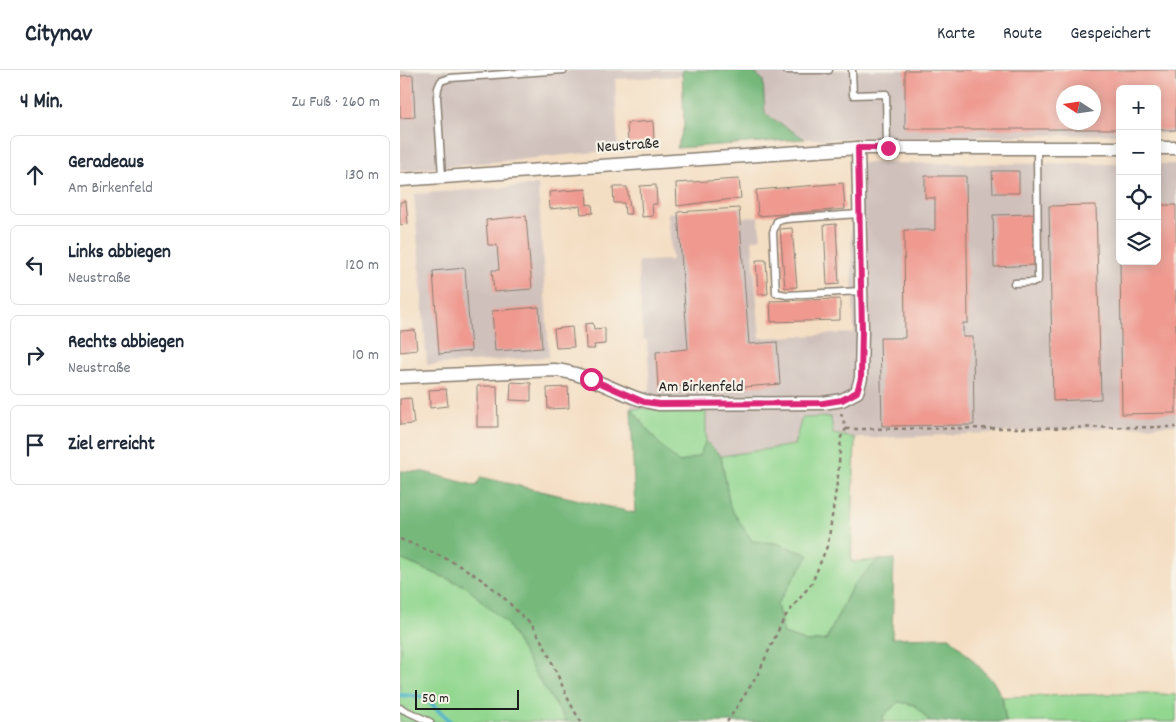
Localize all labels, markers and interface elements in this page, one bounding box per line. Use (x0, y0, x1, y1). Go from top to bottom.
text: Citynav (25, 18, 92, 52)
text: Karte (937, 22, 975, 47)
text: Route (1003, 22, 1042, 47)
text: Gespeichert (1070, 22, 1151, 47)
north arrow (1056, 85, 1101, 130)
map controls (1116, 85, 1161, 265)
button: + (1116, 85, 1161, 130)
text: 4 Min. (20, 88, 63, 118)
text: Zu Fuß · 260 m (292, 91, 380, 114)
button: − (1116, 130, 1161, 175)
street label: Neustraße (596, 132, 660, 160)
route end (877, 137, 900, 160)
text: Geradeaus (68, 150, 144, 177)
icon: ahead (21, 161, 49, 189)
text: 130 m (345, 164, 379, 187)
button: locate (1116, 175, 1161, 220)
text: Am Birkenfeld (68, 177, 153, 200)
button: layers (1116, 220, 1161, 265)
text: Links abbiegen (68, 240, 171, 267)
icon: left (21, 251, 49, 279)
text: 120 m (345, 254, 379, 277)
text: Neustraße (68, 267, 131, 290)
text: Rechts abbiegen (68, 330, 184, 357)
icon: right (21, 341, 49, 369)
text: 10 m (352, 344, 379, 367)
text: Neustraße (68, 357, 131, 380)
route start (580, 368, 603, 391)
street label: Am Birkenfeld (659, 376, 743, 399)
icon: arrive (21, 431, 49, 459)
text: Ziel erreicht (68, 432, 155, 459)
scale bar (415, 687, 519, 710)
text: 50 m (422, 689, 449, 709)

